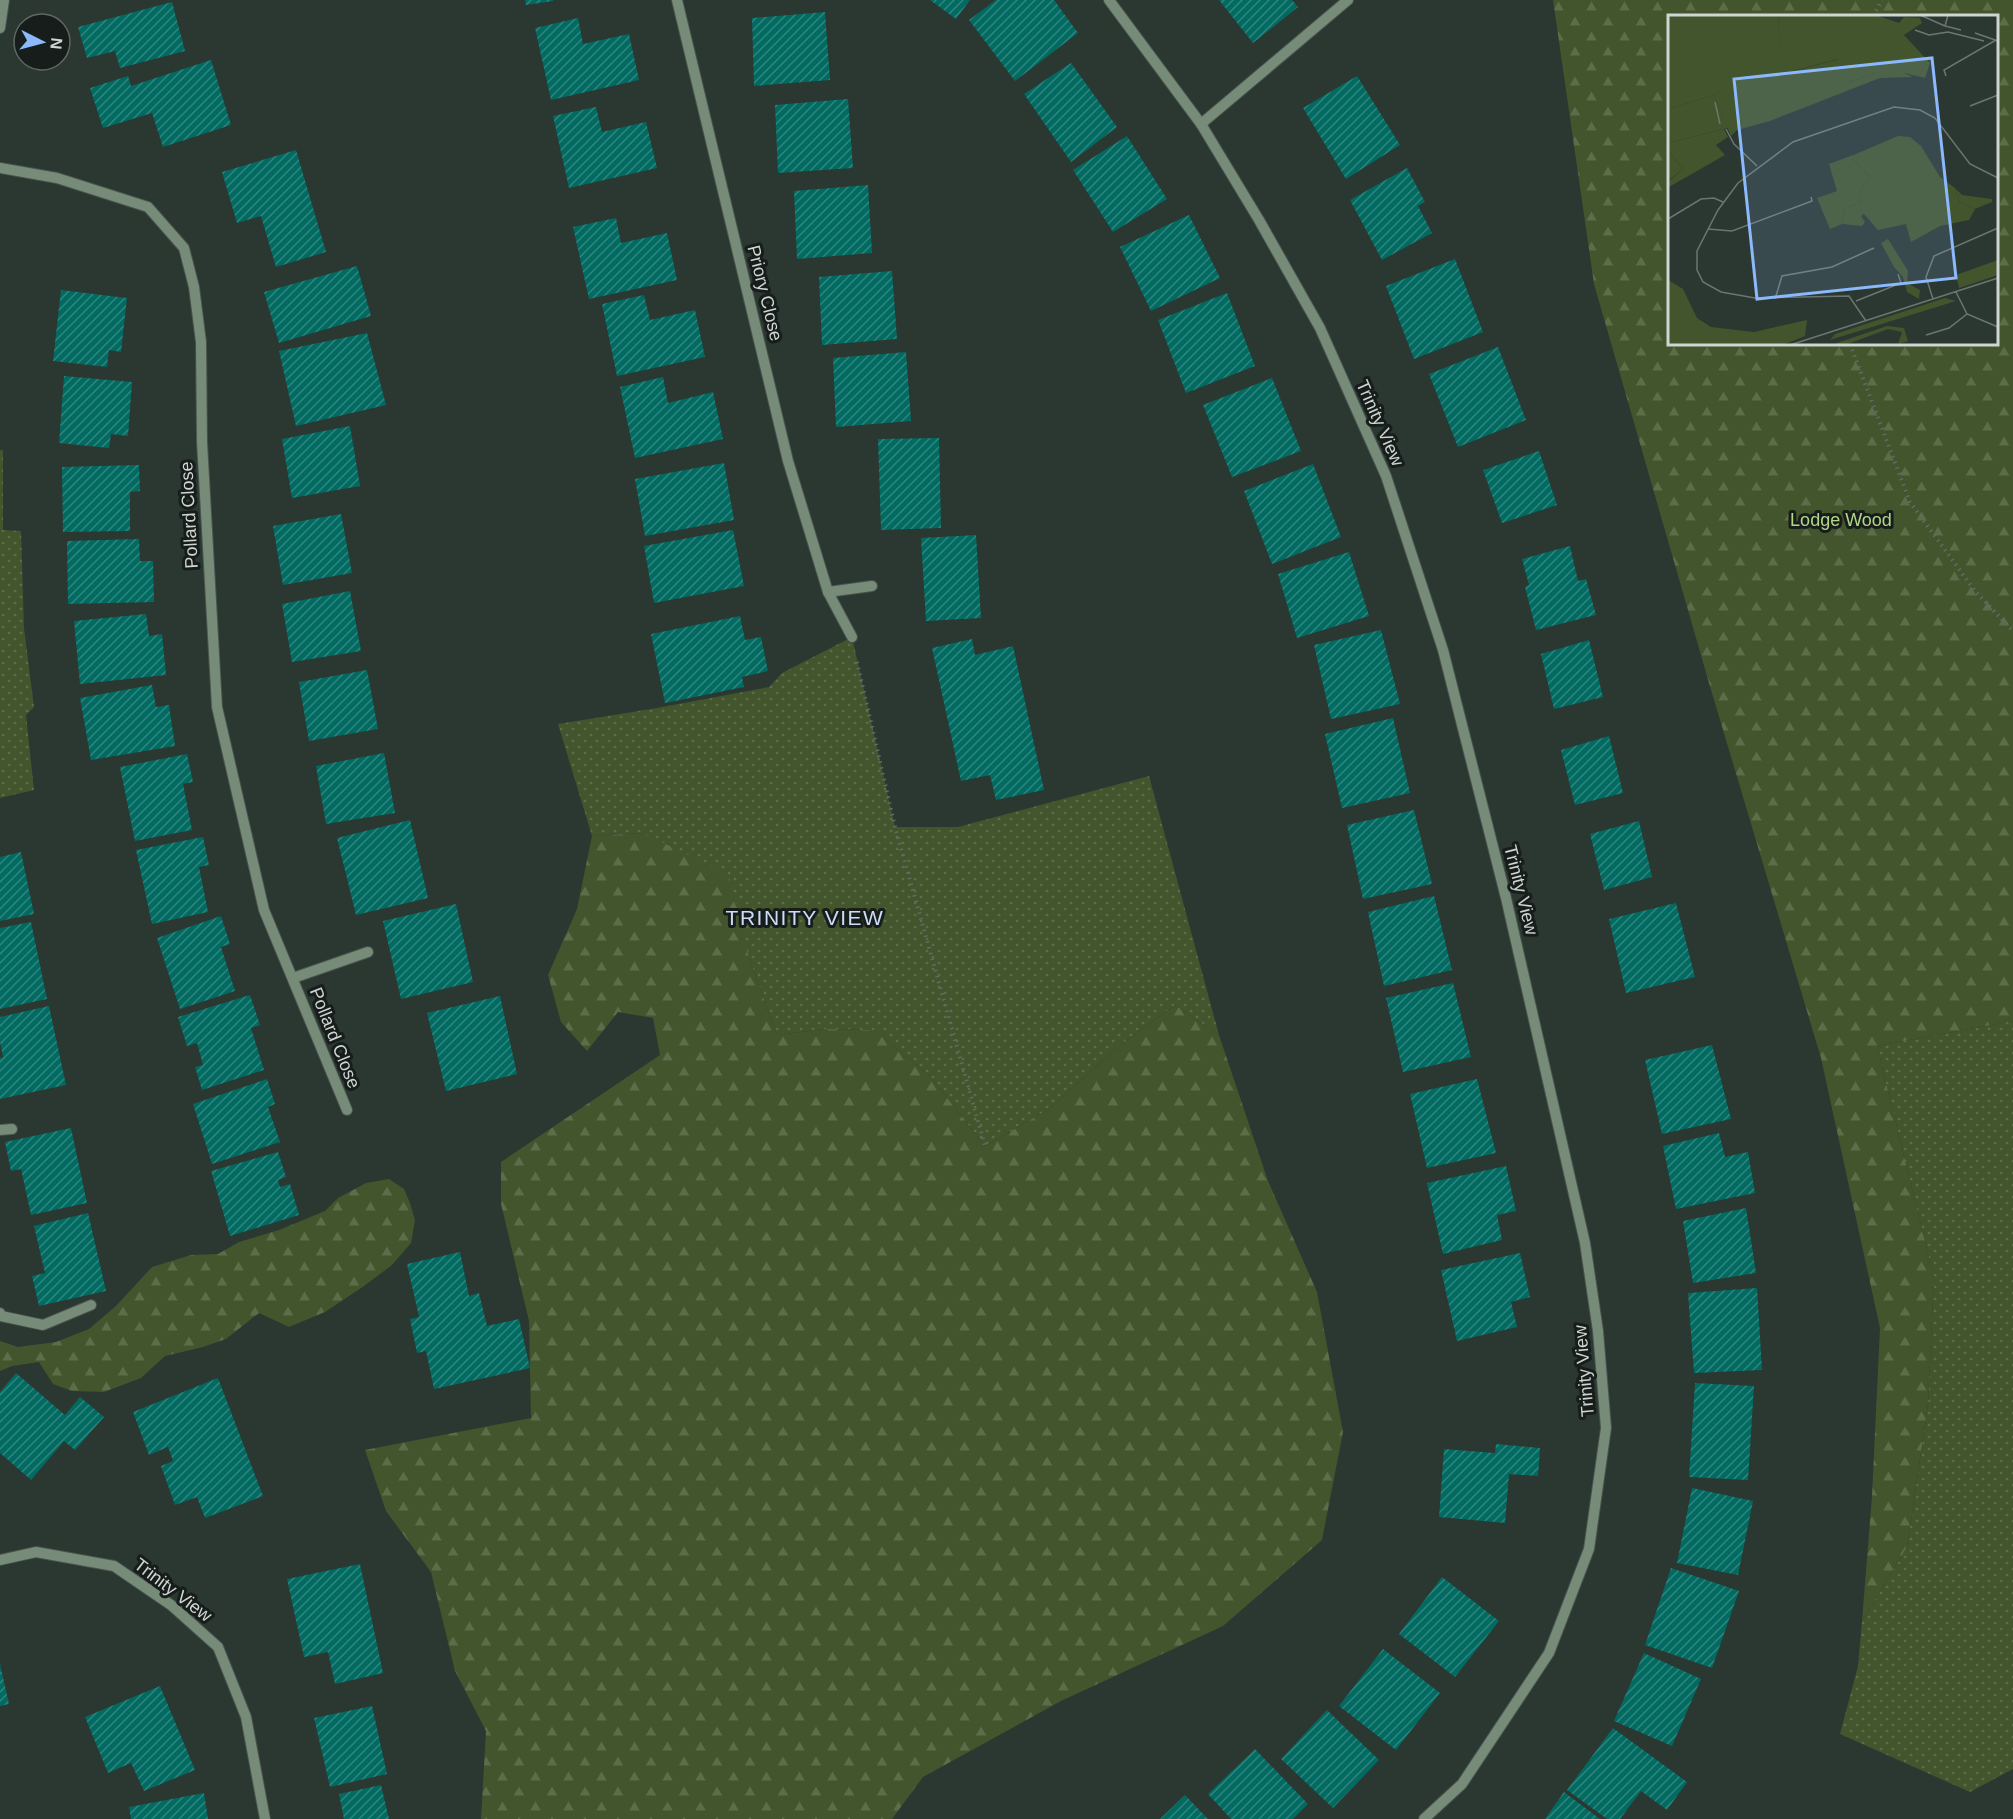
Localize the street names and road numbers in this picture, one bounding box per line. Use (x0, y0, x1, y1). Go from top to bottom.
street label: Priory Close (743, 243, 787, 343)
street label: Trinity View (1352, 377, 1408, 470)
street label: Pollard Close (176, 461, 202, 569)
street label: Trinity View (1500, 843, 1542, 938)
street label: Pollard Close (306, 985, 364, 1091)
street label: Trinity View (1570, 1323, 1598, 1418)
street label: Trinity View (130, 1554, 217, 1626)

